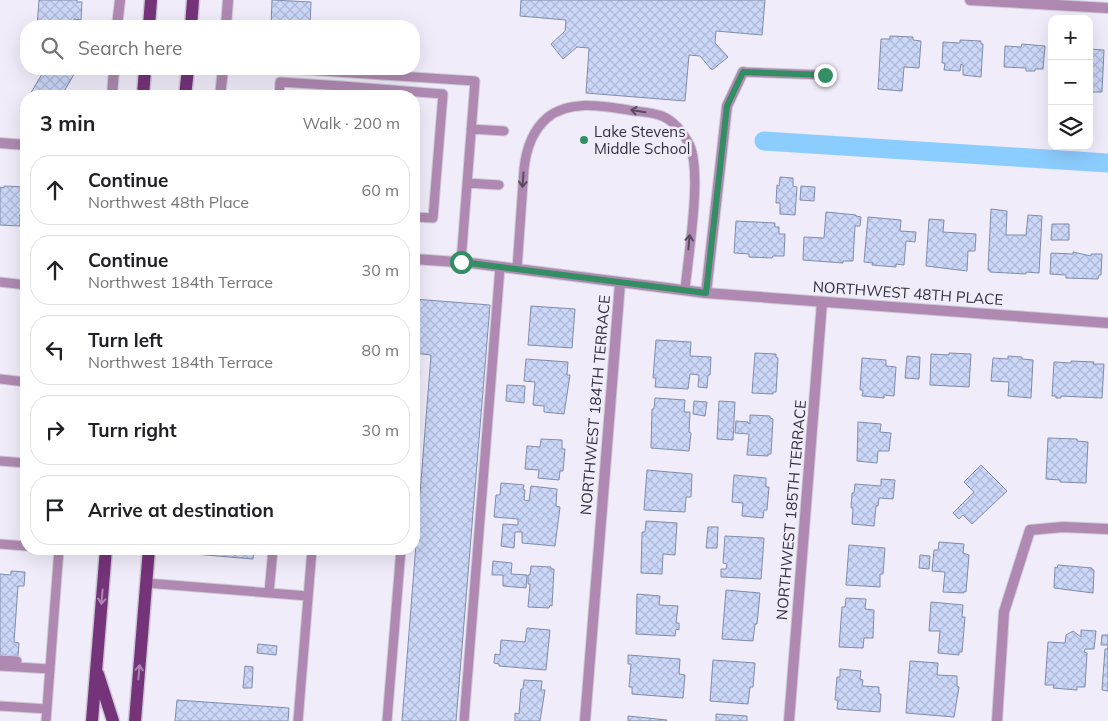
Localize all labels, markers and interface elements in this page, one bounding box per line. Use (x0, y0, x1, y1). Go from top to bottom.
map controls (1048, 15, 1093, 150)
button: + (1048, 15, 1093, 60)
search box (20, 20, 420, 75)
icon: search (38, 34, 66, 62)
text: Search here (78, 36, 182, 60)
button: − (1048, 60, 1093, 105)
route end (814, 64, 837, 87)
button: layers (1048, 105, 1093, 150)
one-way arrow (630, 106, 646, 116)
text: 3 min (40, 110, 95, 136)
text: Walk · 200 m (302, 113, 400, 133)
place label: Lake Stevens Middle School (594, 122, 690, 158)
marker: Lake Stevens Middle School (578, 134, 590, 146)
text: Continue (88, 168, 168, 192)
one-way arrow (519, 172, 528, 188)
icon: ahead (41, 176, 69, 204)
text: 60 m (362, 180, 399, 200)
text: Northwest 48th Place (88, 192, 249, 212)
one-way arrow (685, 234, 694, 250)
text: Continue (88, 248, 168, 272)
route start (450, 251, 473, 274)
icon: ahead (41, 256, 69, 284)
text: 30 m (362, 260, 399, 280)
text: Northwest 184th Terrace (88, 272, 273, 292)
street label: NORTHWEST 48TH PLACE (812, 277, 1004, 309)
street label: NORTHWEST 184TH TERRACE (576, 294, 614, 516)
text: Turn left (88, 328, 163, 352)
icon: left (41, 336, 69, 364)
text: 80 m (362, 340, 399, 360)
text: Northwest 184th Terrace (88, 352, 273, 372)
street label: NORTHWEST 185TH TERRACE (772, 399, 810, 621)
icon: right (41, 416, 69, 444)
text: Turn right (88, 418, 177, 442)
text: 30 m (362, 420, 399, 440)
icon: arrive (41, 496, 69, 524)
text: Arrive at destination (88, 498, 274, 522)
one-way arrow (97, 589, 107, 605)
one-way arrow (134, 665, 144, 681)

